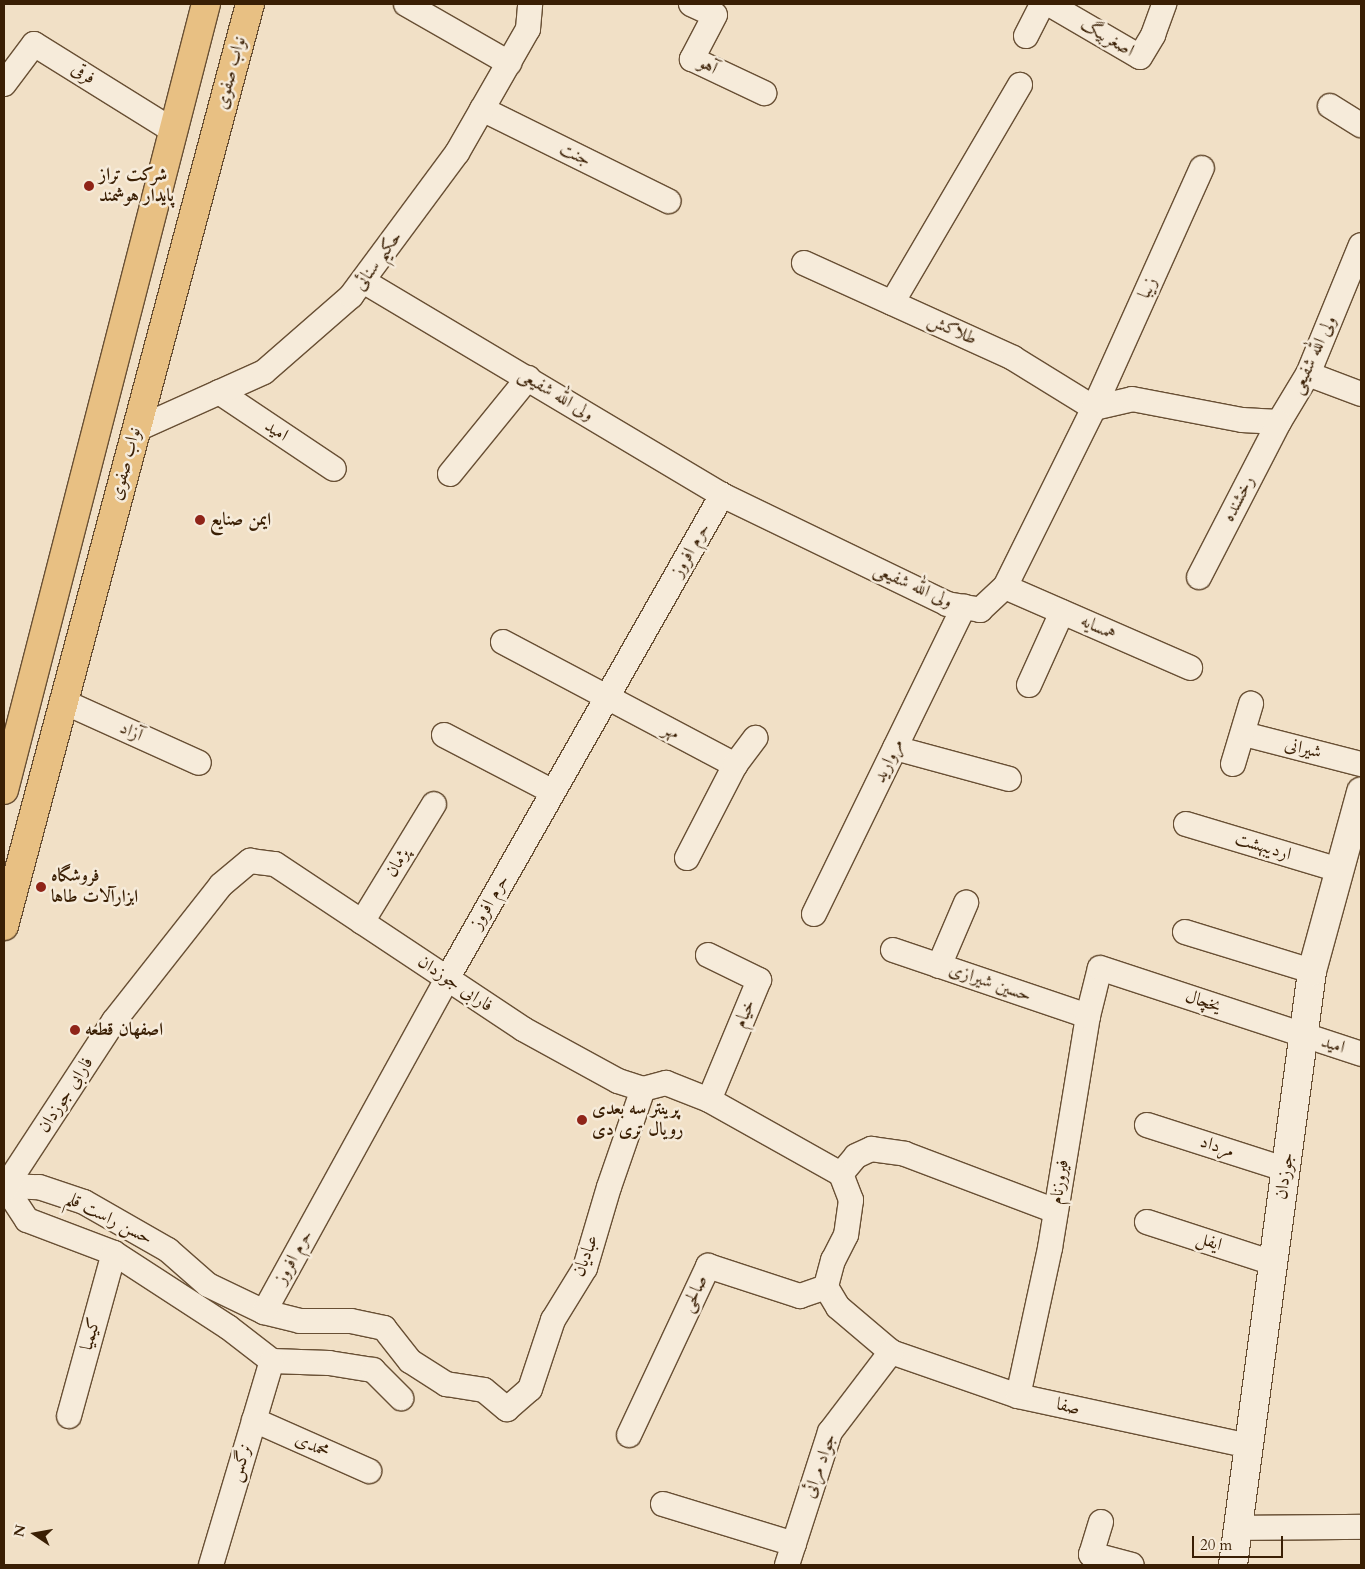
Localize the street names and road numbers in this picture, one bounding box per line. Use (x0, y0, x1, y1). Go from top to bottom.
street label: اصغربیگ (1076, 14, 1138, 62)
street label: نواب صفوی (211, 34, 251, 112)
street label: آهو (695, 52, 721, 80)
street label: فرقی (67, 58, 99, 90)
street label: جنت (556, 138, 594, 172)
street label: حکیم سنائی (349, 227, 407, 295)
street label: زیبا (1134, 274, 1162, 302)
street label: طلاکش (924, 310, 980, 350)
street label: ولی الله شفیعی (1286, 312, 1342, 398)
street label: ولی الله شفیعی (514, 364, 598, 426)
street label: امید (260, 415, 292, 447)
street label: نواب صفوی (106, 425, 146, 503)
street label: رخشنده (1218, 472, 1260, 526)
street label: حرم افروز (667, 519, 715, 581)
street label: ولی الله شفیعی (870, 559, 956, 613)
street label: همسایه (1077, 611, 1119, 645)
street label: آزاد (116, 717, 146, 747)
street label: مهر (659, 719, 683, 745)
street label: شیرانی (1282, 734, 1324, 764)
street label: مروارید (869, 735, 909, 787)
street label: اردیبهشت (1232, 828, 1294, 866)
street label: پژمان (381, 845, 415, 881)
street label: حرم افروز (466, 871, 514, 933)
street label: فارابی جوزدان (413, 951, 497, 1017)
street label: حسین شیرازی (946, 959, 1034, 1007)
street label: یخچال (1182, 986, 1224, 1018)
street label: خیام (730, 997, 760, 1031)
street label: امید (1318, 1031, 1348, 1059)
street label: فارابی جوزدان (34, 1053, 98, 1137)
street label: مرداد (1197, 1131, 1237, 1163)
street label: جوزدان (1271, 1151, 1299, 1201)
street label: فیروزنام (1046, 1158, 1074, 1206)
street label: حسن راست قلم (62, 1188, 156, 1250)
street label: حرم افروز (270, 1226, 318, 1288)
street label: ایفل (1193, 1228, 1225, 1256)
street label: عبادیان (568, 1232, 604, 1280)
street label: صالحی (677, 1272, 713, 1316)
street label: کیمیا (76, 1315, 106, 1353)
street label: صفا (1054, 1394, 1082, 1420)
street label: محمدی (291, 1429, 333, 1463)
street label: جواد مرائی (798, 1431, 842, 1501)
street label: نرگس (225, 1441, 257, 1485)

